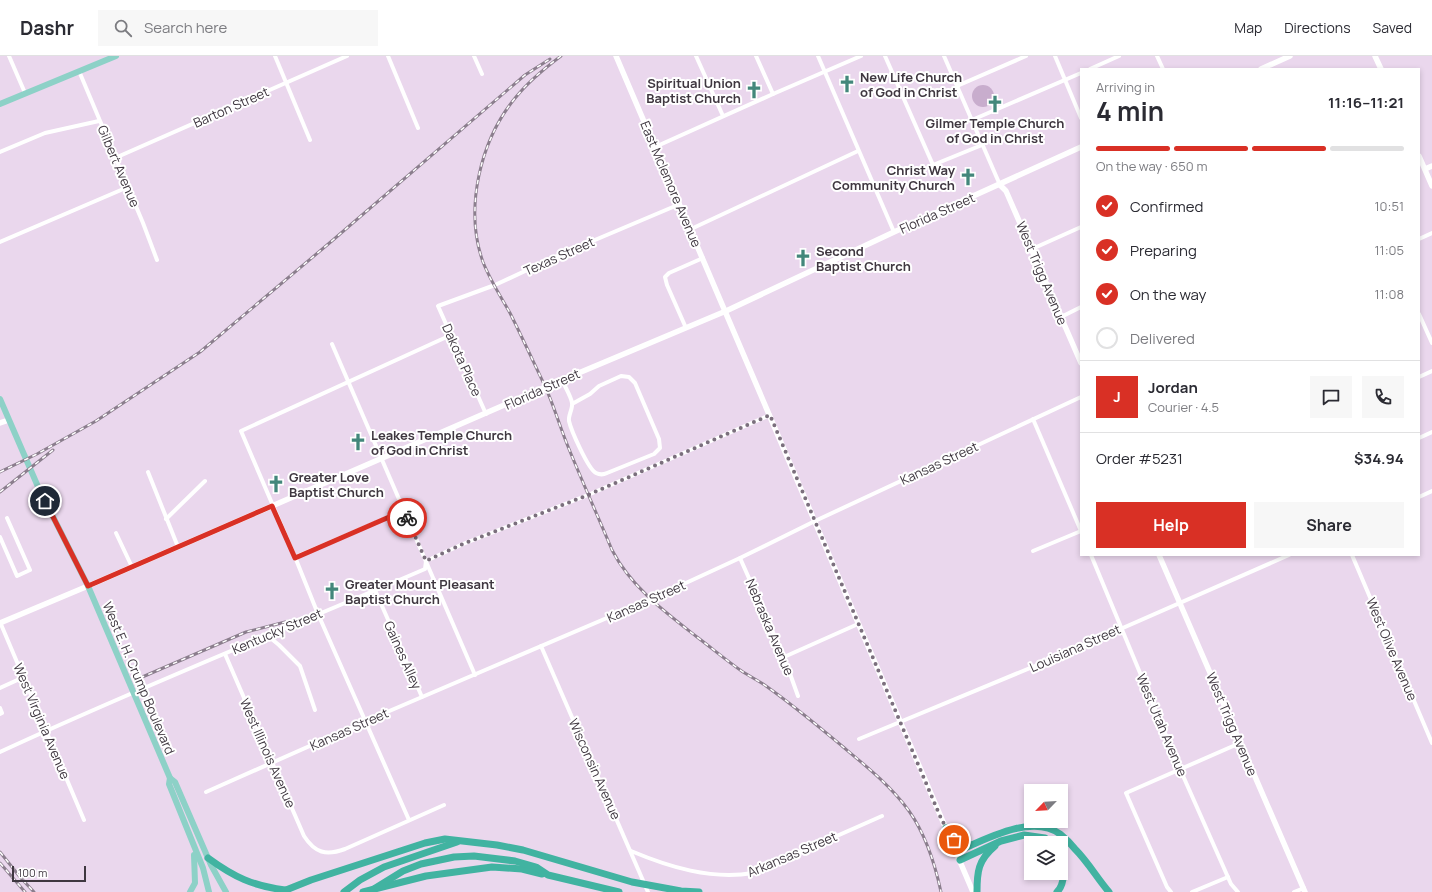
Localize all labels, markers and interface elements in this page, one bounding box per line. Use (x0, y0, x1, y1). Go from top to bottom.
search box (98, 10, 378, 46)
text: Dashr (20, 15, 74, 41)
icon: search (112, 17, 134, 39)
text: Search here (144, 17, 227, 38)
text: Map (1234, 18, 1262, 37)
text: Directions (1284, 18, 1351, 37)
text: Saved (1373, 18, 1412, 37)
place label: New Life Church of God in Christ (860, 68, 962, 101)
place label: Spiritual Union Baptist Church (646, 74, 741, 107)
church icon: New Life Church of God in Christ (837, 74, 857, 94)
text: Arriving in (1096, 78, 1155, 96)
church icon: Spiritual Union Baptist Church (744, 80, 764, 100)
street label: Barton Street (190, 82, 272, 132)
text: 11:16–11:21 (1328, 92, 1404, 113)
text: 4 min (1096, 93, 1164, 129)
church icon: Gilmer Temple Church of God in Christ (985, 94, 1005, 114)
place label: Gilmer Temple Church of God in Christ (926, 114, 1064, 147)
street label: East Mclemore Avenue (636, 118, 706, 250)
street label: Gilbert Avenue (94, 122, 145, 210)
text: On the way · 650 m (1096, 157, 1207, 175)
place label: Christ Way Community Church (832, 161, 956, 194)
church icon: Christ Way Community Church (958, 167, 978, 187)
street label: Florida Street (896, 188, 978, 238)
icon: check (1096, 195, 1118, 217)
text: Confirmed (1130, 196, 1203, 217)
text: 10:51 (1375, 197, 1404, 215)
street label: West Trigg Avenue (1012, 218, 1072, 328)
street label: Texas Street (521, 232, 597, 280)
icon: check (1096, 239, 1118, 261)
text: Preparing (1130, 240, 1197, 261)
text: 11:05 (1375, 241, 1404, 259)
place label: Second Baptist Church (816, 242, 911, 275)
church icon: Second Baptist Church (793, 248, 813, 268)
icon: check (1096, 283, 1118, 305)
text: On the way (1130, 284, 1206, 305)
text: 11:08 (1374, 285, 1404, 303)
street label: Dakota Place (438, 321, 486, 400)
text: Delivered (1130, 328, 1195, 349)
street label: Florida Street (501, 364, 583, 414)
button: chat (1310, 376, 1352, 418)
button: phone (1362, 376, 1404, 418)
text: Jordan (1148, 377, 1198, 398)
text: J (1113, 386, 1121, 407)
text: Courier · 4.5 (1148, 398, 1219, 416)
place label: Leakes Temple Church of God in Christ (371, 426, 512, 459)
church icon: Leakes Temple Church of God in Christ (348, 432, 368, 452)
street label: Kansas Street (897, 437, 981, 489)
text: Order #5231 (1096, 448, 1183, 469)
text: $34.94 (1354, 448, 1404, 469)
place label: Greater Love Baptist Church (289, 468, 384, 501)
church icon: Greater Love Baptist Church (266, 474, 286, 494)
pin (28, 484, 62, 518)
icon: home (34, 490, 56, 512)
courier (387, 498, 427, 538)
button: Help (1096, 502, 1246, 548)
button: Share (1254, 502, 1404, 548)
icon: bike (396, 507, 418, 529)
place label: Greater Mount Pleasant Baptist Church (345, 575, 495, 608)
street label: Kansas Street (604, 576, 688, 626)
street label: Nebraska Avenue (742, 576, 799, 678)
church icon: Greater Mount Pleasant Baptist Church (322, 581, 342, 601)
street label: West Olive Avenue (1362, 595, 1422, 704)
street label: West E. H. Crump Boulevard (99, 599, 179, 757)
street label: Kentucky Street (229, 604, 325, 658)
street label: Gaines Alley (380, 618, 426, 692)
street label: Louisiana Street (1027, 620, 1123, 676)
street label: West Virginia Avenue (9, 660, 75, 782)
street label: West Trigg Avenue (1202, 669, 1262, 779)
street label: West Utah Avenue (1132, 671, 1192, 780)
street label: West Illinois Avenue (236, 695, 300, 811)
street label: Kansas Street (307, 704, 391, 754)
street label: Wisconsin Avenue (565, 716, 626, 823)
north arrow (1024, 784, 1068, 828)
map controls (1024, 784, 1068, 880)
pin (937, 823, 971, 857)
street label: Arkansas Street (744, 827, 840, 881)
icon: bag (943, 829, 965, 851)
button: layers (1024, 836, 1068, 880)
scale bar (12, 864, 86, 883)
text: 100 m (18, 865, 47, 880)

